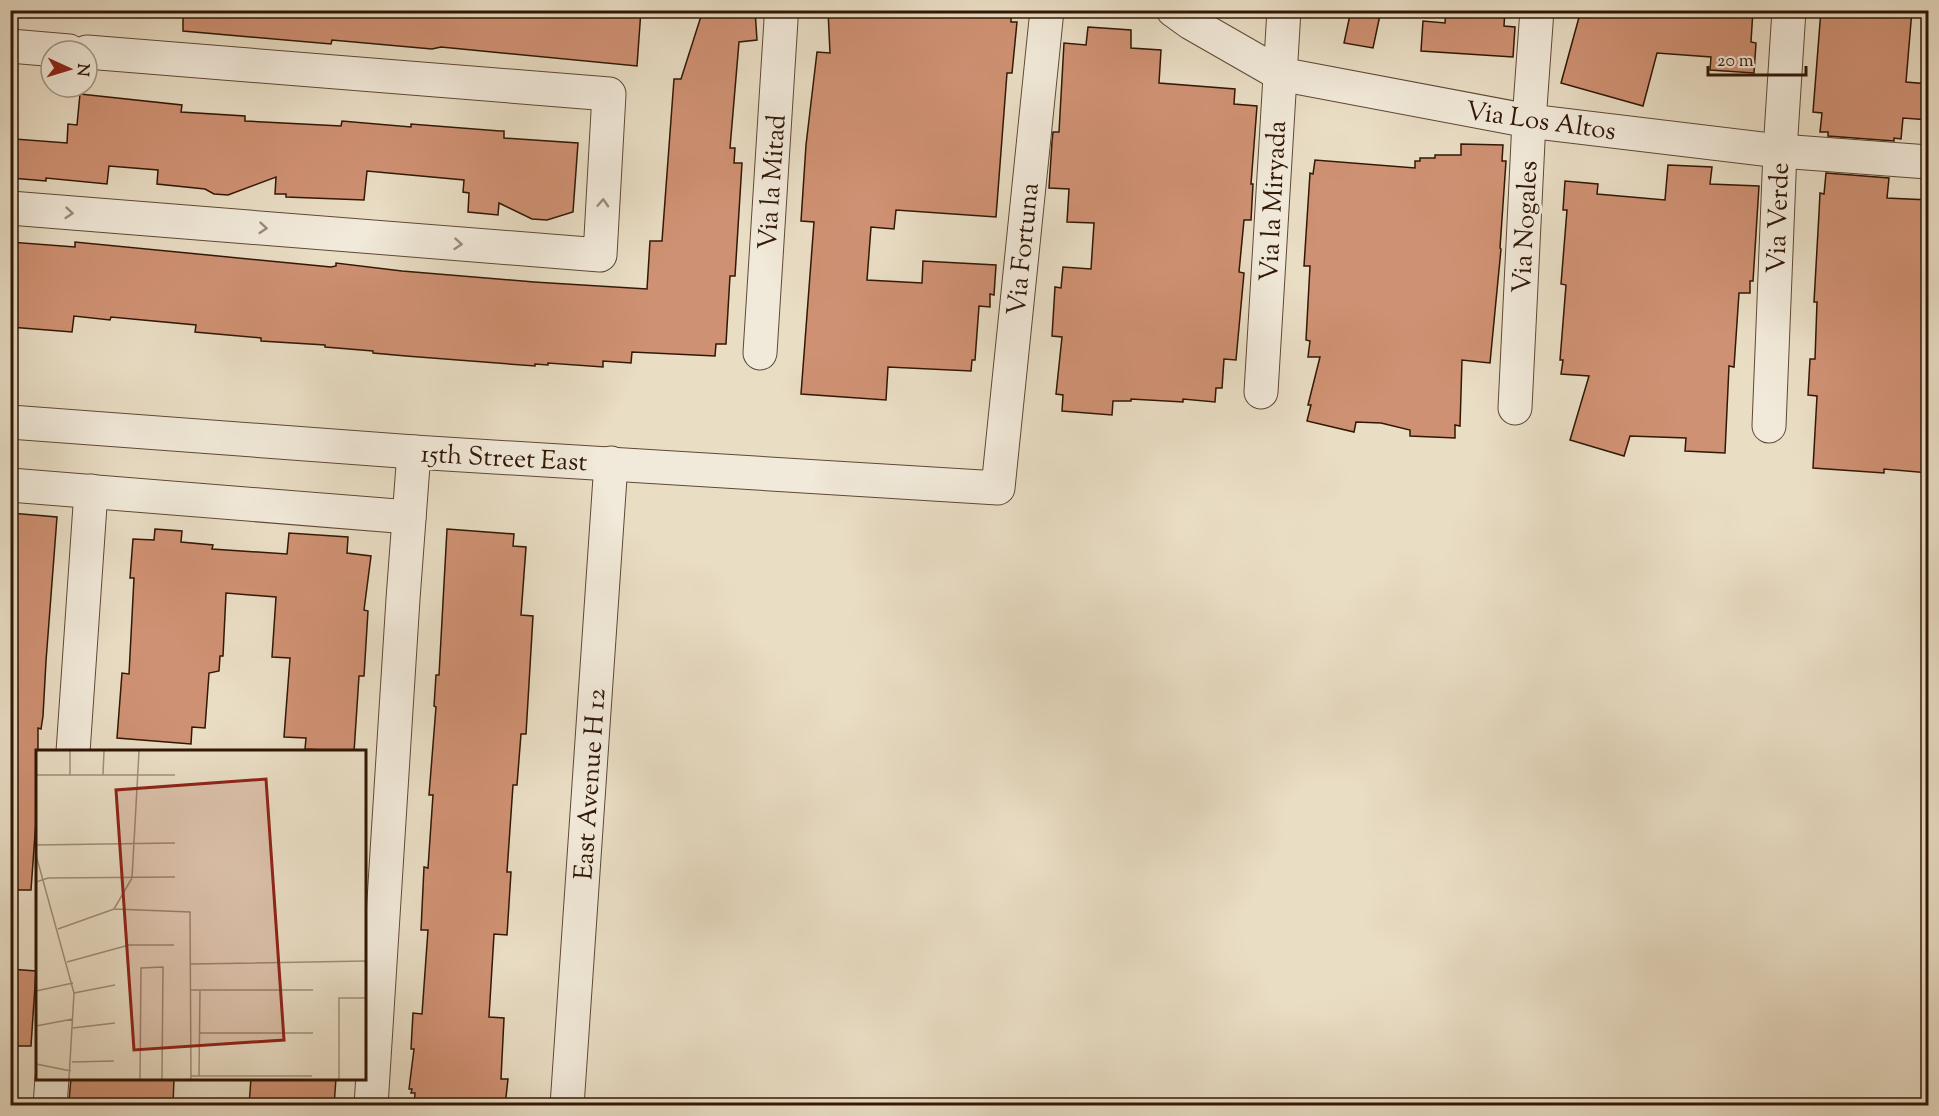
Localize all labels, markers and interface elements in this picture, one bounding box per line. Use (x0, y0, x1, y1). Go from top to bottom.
north arrow (39, 39, 99, 99)
scale bar (1708, 39, 1806, 77)
text: 20 m (1717, 49, 1754, 75)
text: N (70, 63, 93, 77)
street label: Via Los Altos (1463, 94, 1618, 151)
street label: Via la Mitad (750, 113, 797, 251)
street label: Via la Miryada (1252, 120, 1297, 283)
street label: Via Nogales (1505, 160, 1548, 294)
street label: Via Verde (1759, 162, 1800, 274)
street label: Via Fortuna (999, 181, 1050, 318)
one-way arrow (596, 199, 609, 208)
one-way arrow (64, 206, 73, 219)
one-way arrow (259, 221, 268, 234)
one-way arrow (453, 237, 462, 250)
street label: 15th Street East (420, 437, 588, 482)
street label: East Avenue H 12 (566, 687, 617, 881)
inset map (36, 750, 366, 1080)

